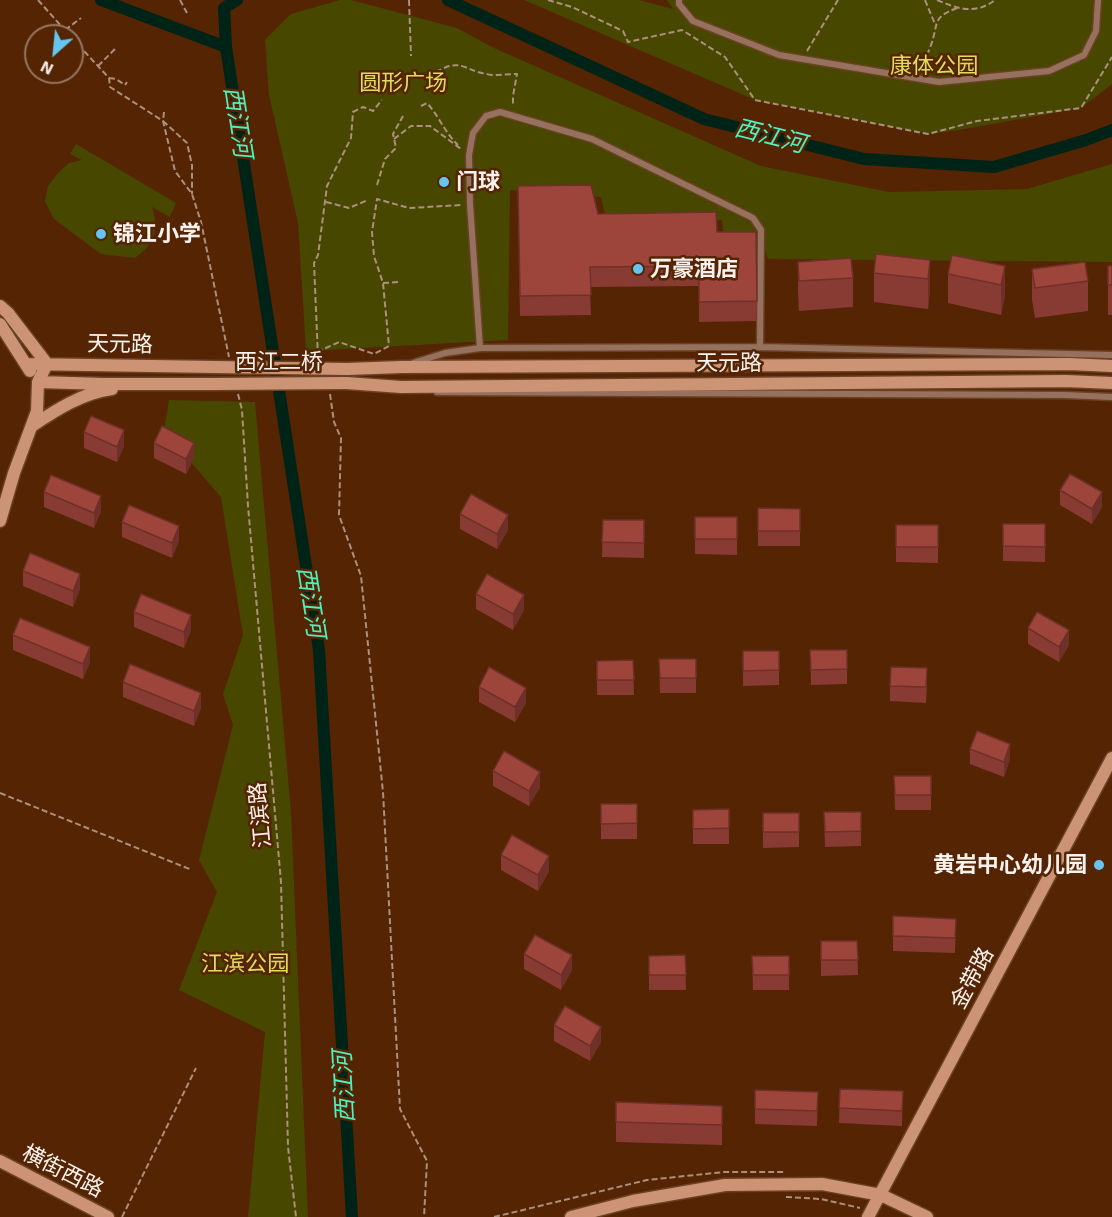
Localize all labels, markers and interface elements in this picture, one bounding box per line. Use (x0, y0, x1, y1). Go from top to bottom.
north arrow (24, 24, 84, 84)
park label: 康体公园 (890, 53, 978, 79)
text: N (37, 58, 56, 80)
park label: 圆形广场 (359, 70, 447, 96)
water label: 西江河 (218, 84, 258, 160)
water label: 西江河 (732, 113, 808, 159)
place label: 门球 (456, 169, 500, 195)
marker: 门球 (437, 175, 451, 189)
place label: 锦江小学 (113, 221, 201, 247)
marker: 锦江小学 (94, 227, 108, 241)
place label: 万豪酒店 (650, 256, 738, 282)
marker: 万豪酒店 (631, 262, 645, 276)
street label: 天元路 (87, 330, 153, 358)
street label: 西江二桥 (235, 349, 323, 375)
street label: 天元路 (696, 350, 762, 376)
water label: 西江河 (291, 564, 331, 640)
street label: 江滨路 (244, 781, 276, 849)
place label: 黄岩中心幼儿园 (933, 852, 1087, 878)
marker: 黄岩中心幼儿园 (1092, 858, 1106, 872)
street label: 金带路 (945, 943, 999, 1013)
park label: 江滨公园 (201, 951, 289, 977)
water label: 西江河 (328, 1050, 360, 1124)
street label: 横街西路 (18, 1139, 108, 1203)

